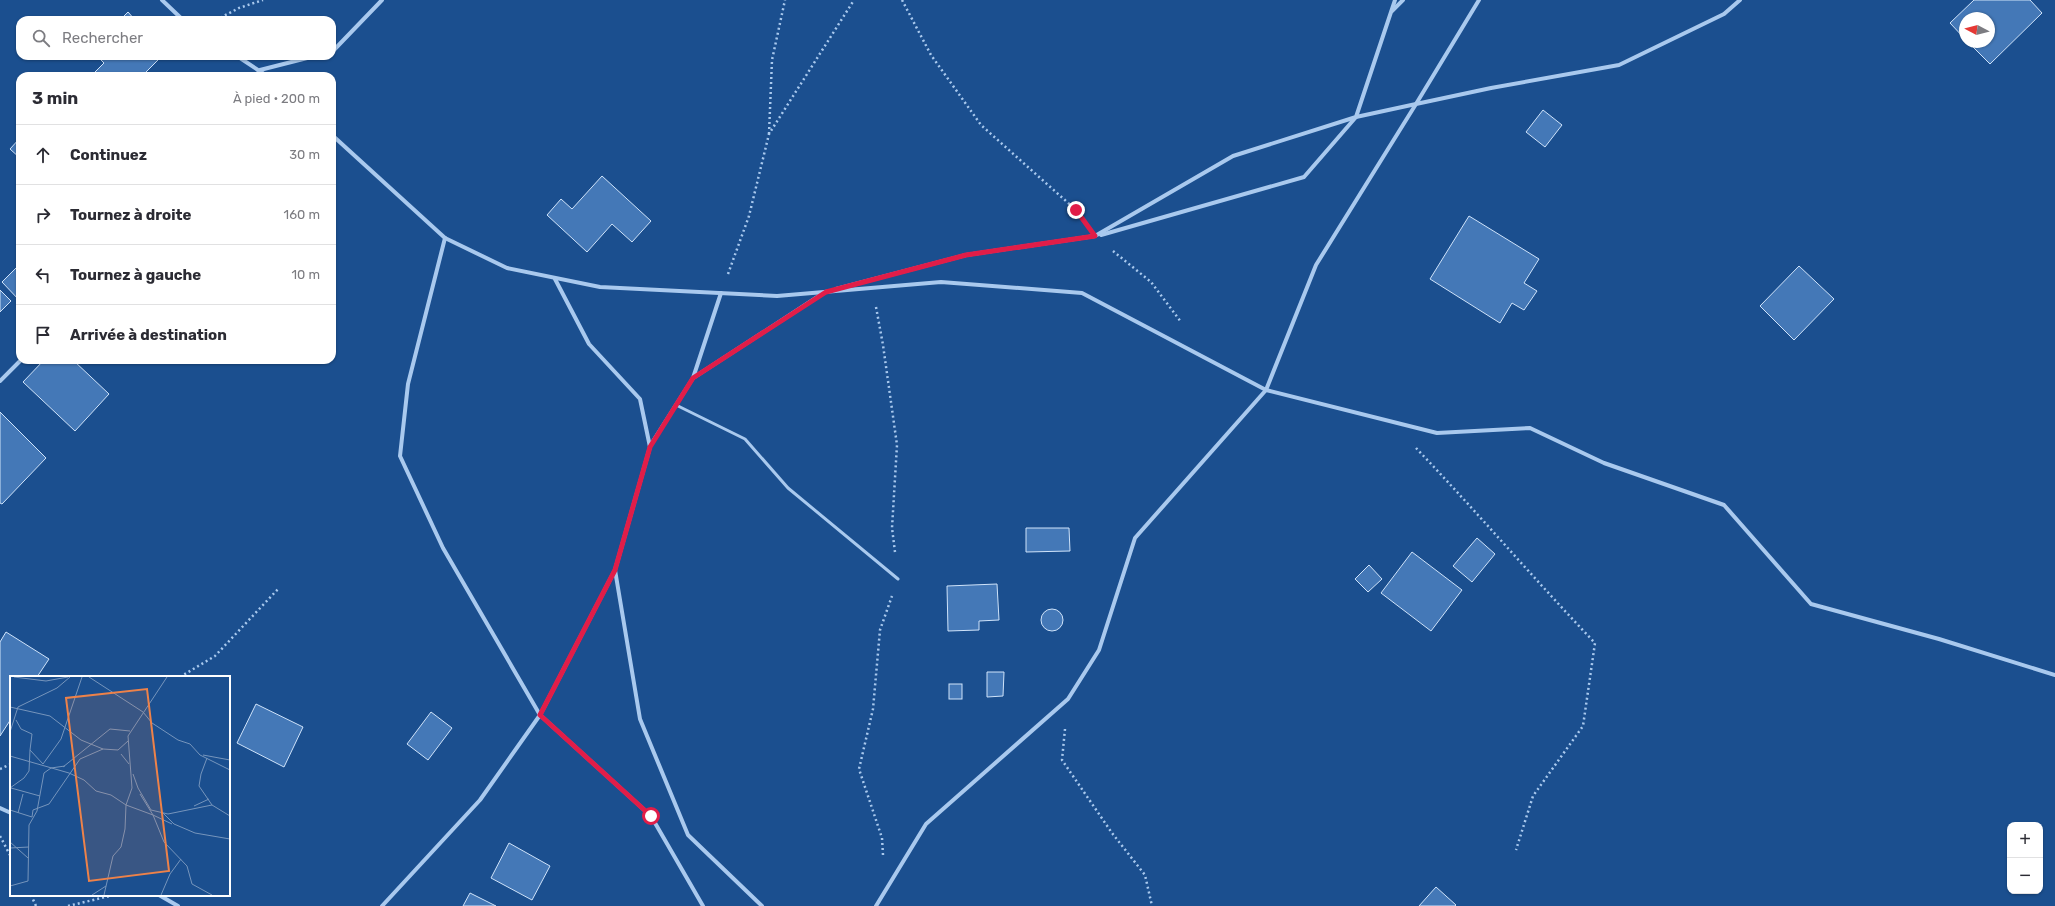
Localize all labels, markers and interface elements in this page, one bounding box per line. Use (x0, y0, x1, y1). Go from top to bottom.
north arrow (1959, 12, 1995, 48)
search box (16, 16, 336, 60)
icon: search (30, 27, 52, 49)
text: Rechercher (62, 29, 143, 47)
text: 3 min (32, 88, 78, 108)
text: À pied · 200 m (233, 91, 320, 106)
icon: ahead (32, 144, 54, 166)
text: Continuez (70, 146, 147, 164)
text: 30 m (289, 147, 320, 162)
route end (1067, 201, 1085, 219)
icon: right (32, 204, 54, 226)
text: Tournez à droite (70, 206, 191, 224)
text: 160 m (284, 207, 320, 222)
icon: left (32, 264, 54, 286)
text: Tournez à gauche (70, 266, 201, 284)
text: 10 m (291, 267, 320, 282)
icon: arrive (32, 324, 54, 346)
text: Arrivée à destination (70, 326, 227, 344)
inset map (10, 676, 230, 896)
route start (642, 807, 660, 825)
map controls (2007, 822, 2043, 894)
button: + (2007, 822, 2043, 858)
button: − (2007, 858, 2043, 894)

